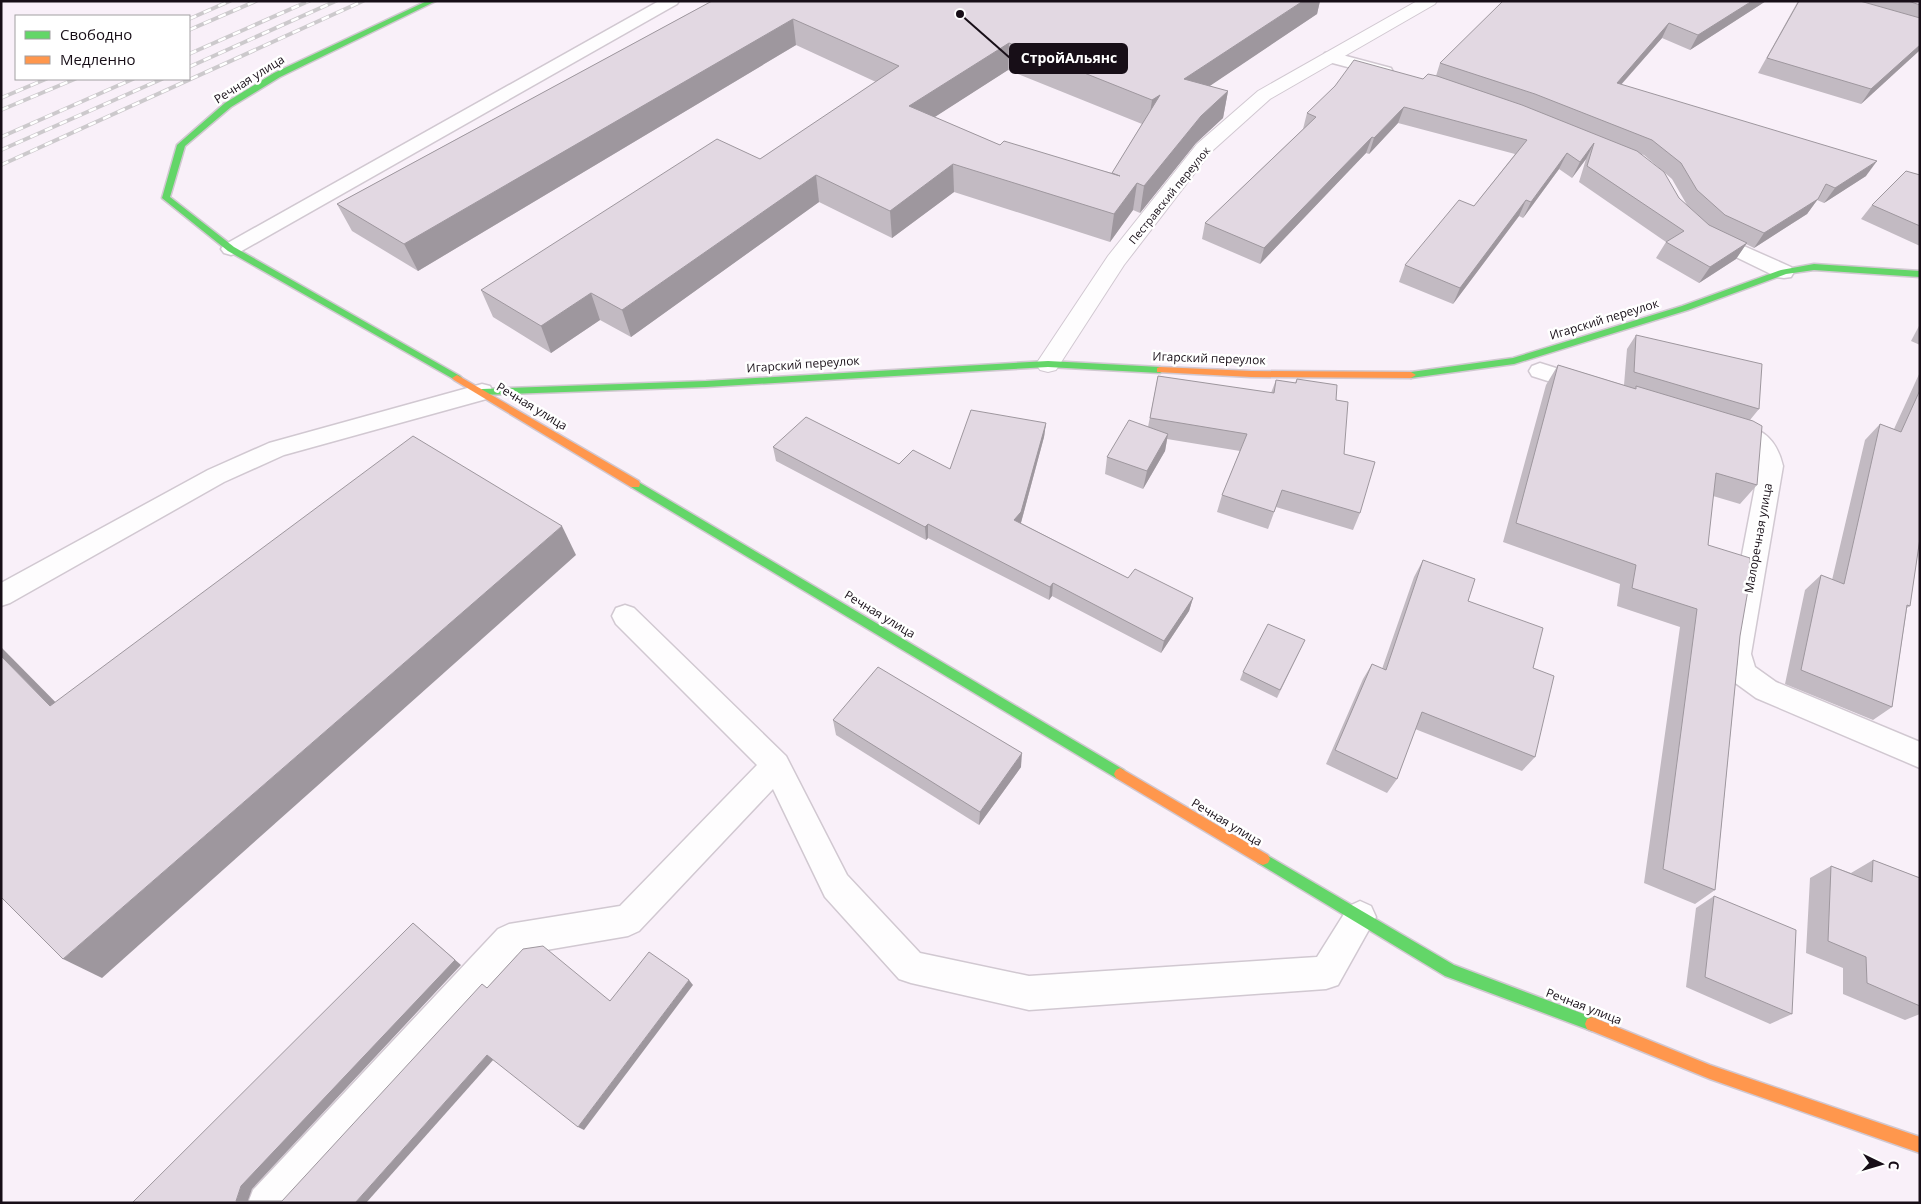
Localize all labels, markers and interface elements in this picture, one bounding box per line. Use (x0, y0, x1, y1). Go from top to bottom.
legend (15, 15, 190, 80)
text: Свободно (60, 24, 132, 44)
callout: СтройАльянс (1010, 44, 1127, 73)
text: СтройАльянс (1021, 48, 1117, 67)
text: Медленно (60, 49, 136, 69)
street label: Речная улица (211, 51, 287, 107)
street label: Пестравский переулок (1125, 143, 1213, 247)
street label: Игарский переулок (1547, 294, 1661, 344)
street label: Игарский переулок (1152, 348, 1267, 368)
street label: Игарский переулок (746, 352, 861, 376)
street label: Речная улица (493, 378, 571, 434)
street label: Малоречная улица (1740, 482, 1776, 594)
street label: Речная улица (841, 586, 919, 642)
street label: Речная улица (1188, 794, 1266, 850)
street label: Речная улица (1544, 984, 1624, 1028)
north arrow (1856, 1139, 1906, 1189)
text: С (1885, 1160, 1904, 1171)

